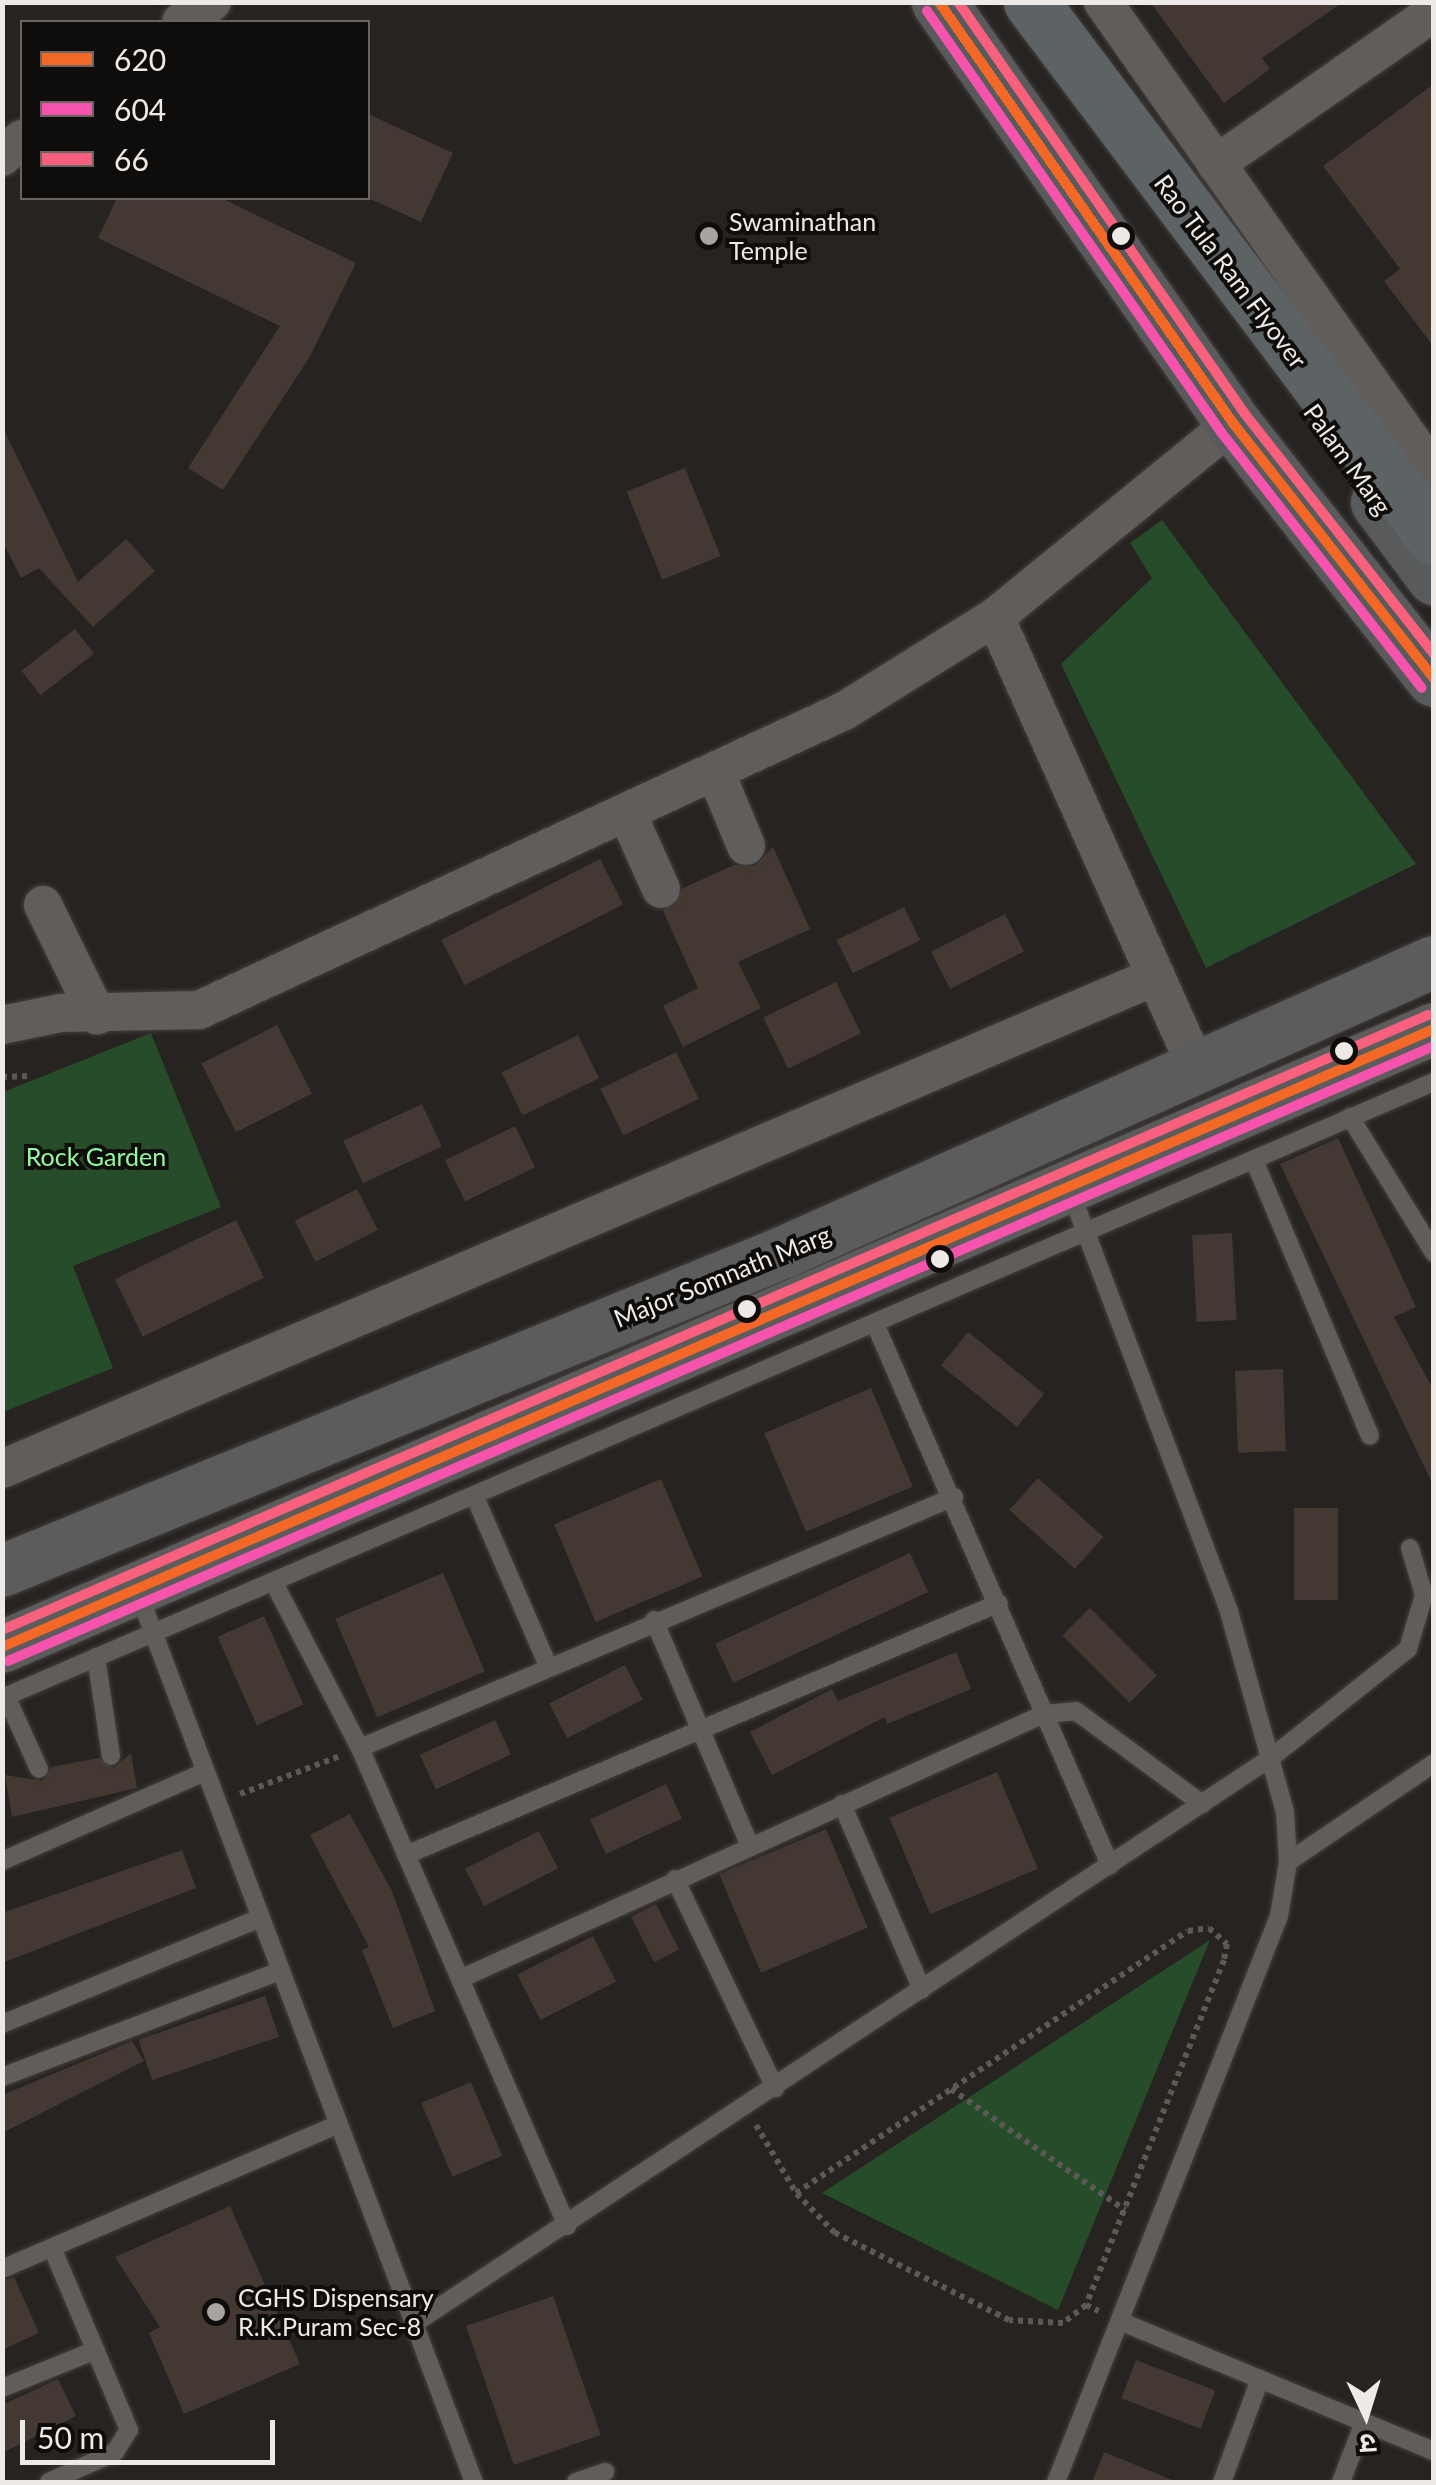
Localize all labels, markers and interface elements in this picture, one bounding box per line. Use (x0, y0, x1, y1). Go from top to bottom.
legend (20, 20, 370, 200)
text: 620 (114, 41, 166, 77)
text: 604 (114, 91, 166, 127)
text: 66 (114, 141, 149, 177)
street label: Rao Tula Ram Flyover (1148, 168, 1314, 374)
place label: Swaminathan Temple (729, 207, 876, 266)
marker: Swaminathan Temple (698, 225, 720, 247)
unlabelled marker (1111, 226, 1131, 246)
street label: Palam Marg (1298, 398, 1398, 520)
unlabelled marker (1334, 1041, 1354, 1061)
park label: Rock Garden (26, 1141, 166, 1171)
street label: Major Somnath Marg (609, 1219, 835, 1333)
unlabelled marker (930, 1249, 950, 1269)
unlabelled marker (737, 1299, 757, 1319)
place label: CGHS Dispensary R.K.Puram Sec-8 (238, 2283, 434, 2342)
marker: CGHS Dispensary R.K.Puram Sec-8 (203, 2299, 229, 2325)
north arrow (1316, 2365, 1416, 2465)
scale bar (25, 2400, 280, 2462)
text: 50 m (37, 2419, 104, 2455)
text: उ (1359, 2427, 1377, 2462)

